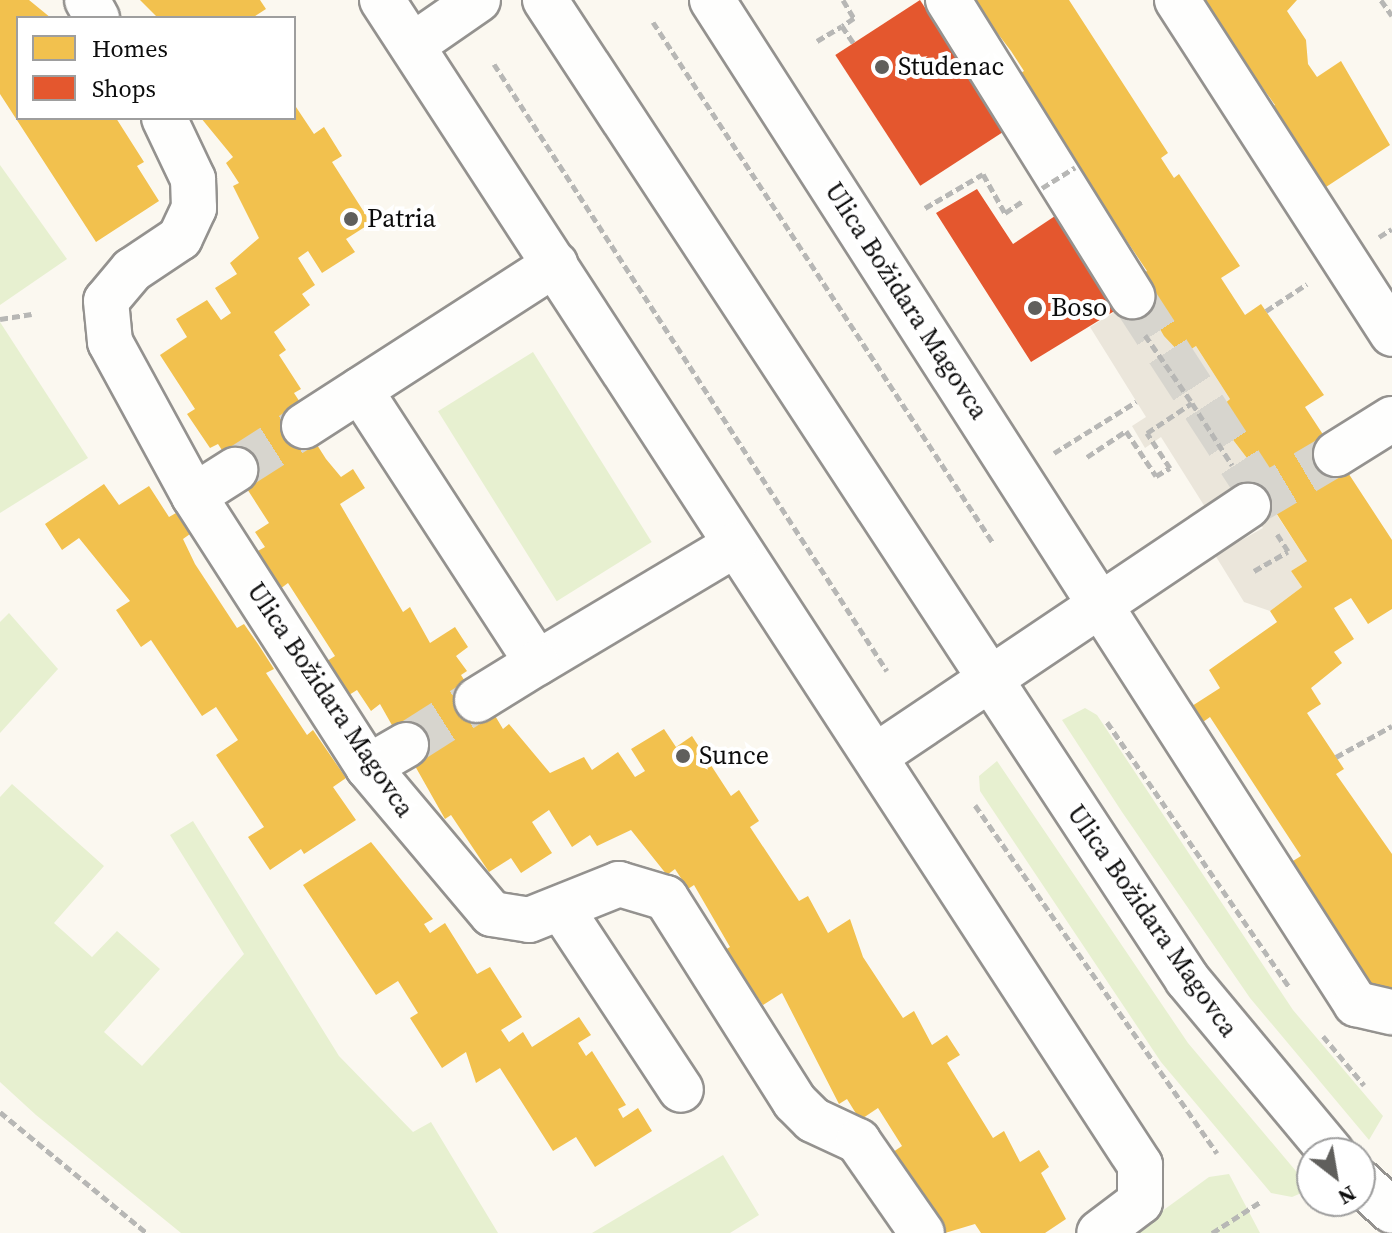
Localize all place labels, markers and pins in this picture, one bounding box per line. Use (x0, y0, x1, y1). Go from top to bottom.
place label: Studenac (898, 51, 1004, 83)
marker: Studenac (873, 58, 891, 76)
place label: Patria (367, 203, 436, 235)
marker: Patria (342, 210, 360, 228)
place label: Boso (1051, 292, 1107, 324)
marker: Boso (1026, 299, 1044, 317)
place label: Sunce (699, 740, 769, 772)
marker: Sunce (674, 747, 692, 765)

